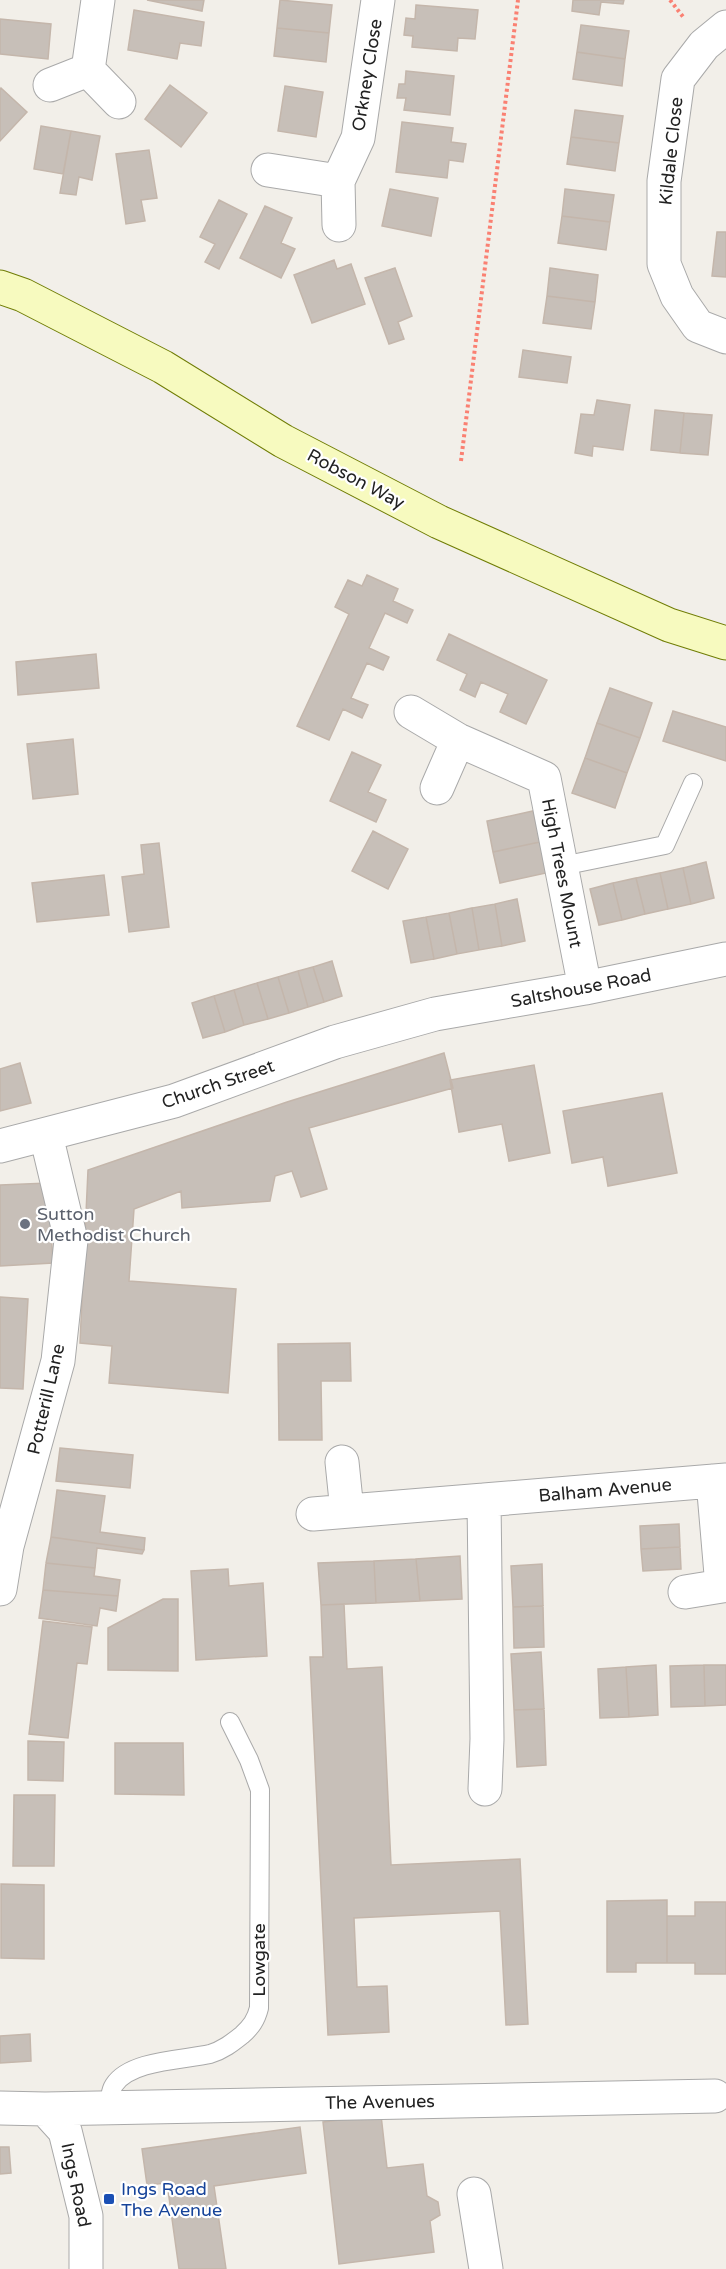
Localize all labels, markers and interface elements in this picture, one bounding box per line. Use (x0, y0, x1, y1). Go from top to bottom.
street label: Orkney Close (347, 17, 387, 133)
street label: Kildale Close (654, 96, 688, 206)
street label: Robson Way (303, 444, 409, 514)
street label: High Trees Mount (537, 796, 587, 950)
street label: Saltshouse Road (509, 964, 653, 1012)
street label: Church Street (159, 1054, 277, 1114)
place label: Sutton Methodist Church (37, 1203, 191, 1246)
marker: Sutton Methodist Church (18, 1217, 32, 1231)
street label: Potterill Lane (23, 1341, 69, 1457)
street label: Balham Avenue (537, 1473, 673, 1507)
street label: Lowgate (248, 1923, 270, 1997)
street label: The Avenues (325, 2090, 435, 2114)
street label: Ings Road (56, 2141, 96, 2229)
place label: Ings Road The Avenue (121, 2178, 222, 2221)
marker: Ings Road The Avenue (102, 2192, 116, 2206)

